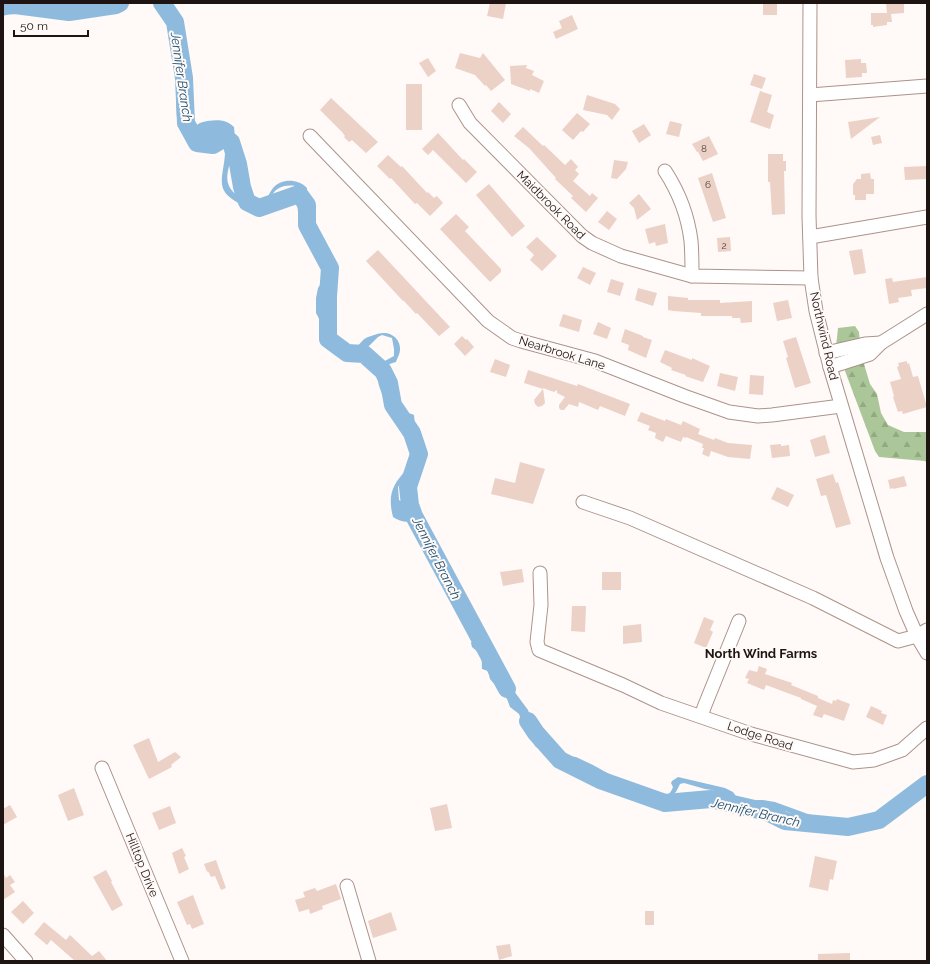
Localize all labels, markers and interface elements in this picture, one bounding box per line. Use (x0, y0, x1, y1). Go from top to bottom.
scale bar (14, 12, 88, 38)
text: 50 m (20, 19, 48, 33)
water label: Jennifer Branch (168, 30, 195, 123)
house number: 8 (701, 143, 707, 154)
street label: Maidbrook Road (514, 168, 588, 242)
house number: 6 (705, 179, 711, 190)
house number: 2 (721, 240, 727, 251)
street label: Northwind Road (807, 291, 841, 381)
street label: Nearbrook Lane (517, 333, 607, 373)
water label: Jennifer Branch (409, 514, 464, 602)
district label: North Wind Farms (705, 646, 818, 661)
street label: Lodge Road (726, 719, 794, 753)
water label: Jennifer Branch (709, 795, 802, 830)
street label: Hilltop Drive (123, 831, 161, 899)

